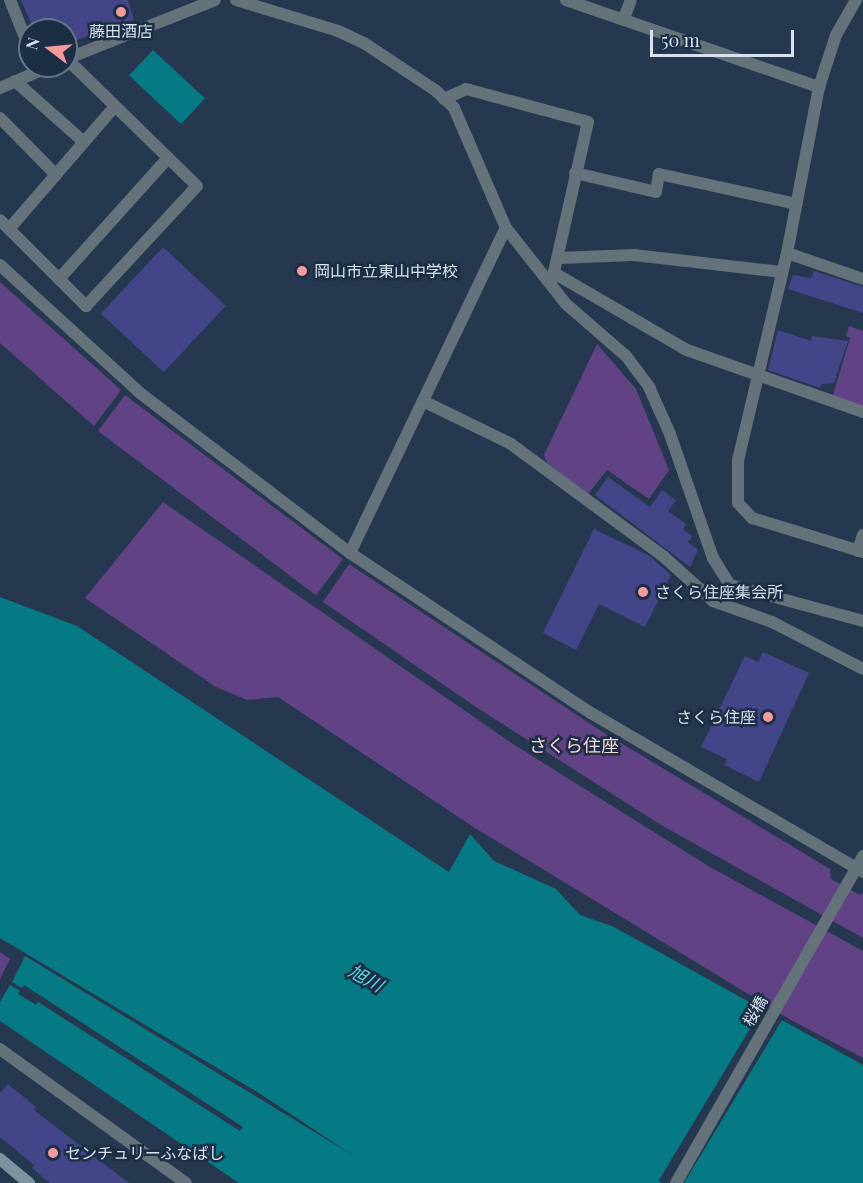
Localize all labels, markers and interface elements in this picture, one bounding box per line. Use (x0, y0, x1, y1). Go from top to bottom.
marker: 藤田酒店 (114, 5, 128, 19)
north arrow (18, 18, 78, 78)
scale bar (653, 18, 797, 56)
place label: 藤田酒店 (89, 21, 153, 41)
text: 50 m (661, 28, 700, 52)
text: N (20, 35, 44, 52)
place label: 岡山市立東山中学校 (314, 261, 458, 281)
marker: 岡山市立東山中学校 (295, 264, 309, 278)
place label: さくら住座集会所 (655, 582, 783, 602)
marker: さくら住座集会所 (636, 585, 650, 599)
place label: さくら住座 (676, 707, 756, 727)
marker: さくら住座 (761, 710, 775, 724)
district label: さくら住座 (529, 734, 619, 756)
water label: 旭川 (345, 960, 387, 996)
street label: 桜橋 (739, 992, 771, 1030)
place label: センチュリーふなばし (65, 1143, 225, 1163)
marker: センチュリーふなばし (46, 1146, 60, 1160)

